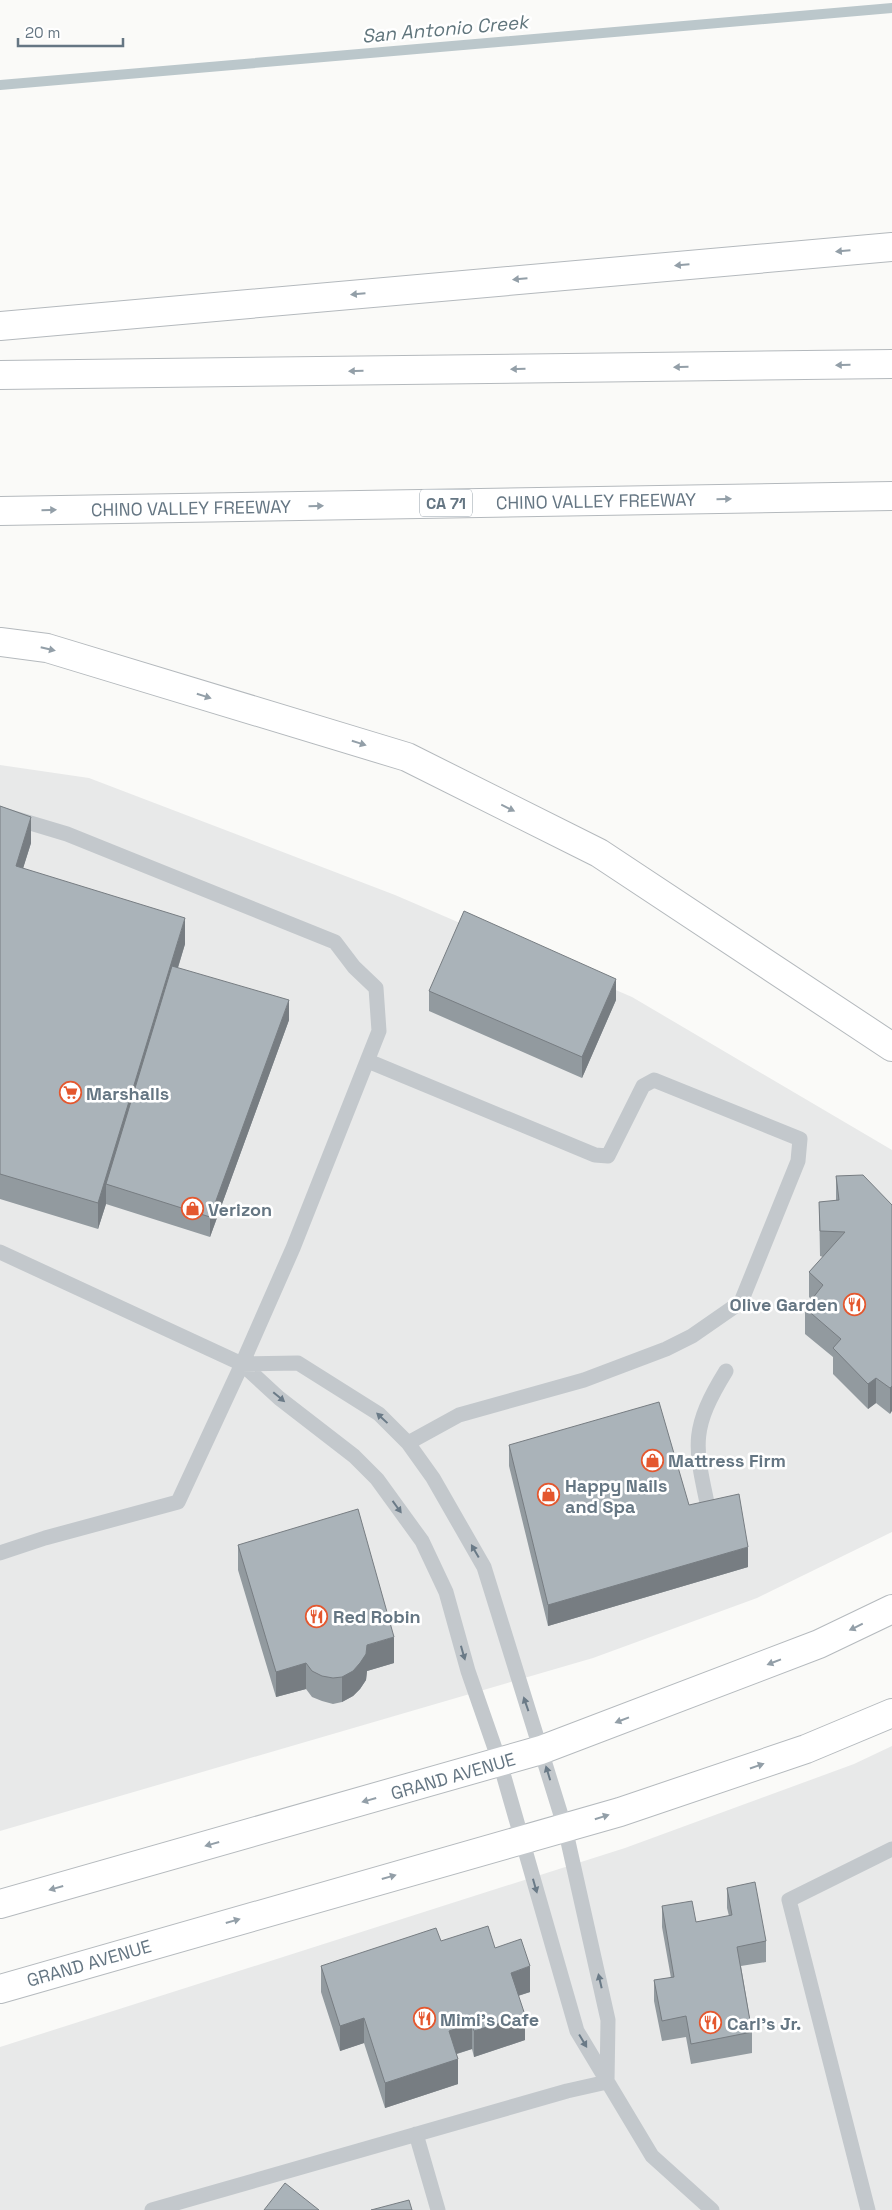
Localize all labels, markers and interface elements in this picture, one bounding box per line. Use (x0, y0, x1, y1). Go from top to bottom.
water label: San Antonio Creek (361, 9, 532, 49)
scale bar (18, 15, 122, 47)
text: 20 m (25, 23, 60, 42)
one-way arrow (835, 247, 851, 255)
one-way arrow (673, 261, 689, 269)
one-way arrow (511, 275, 527, 283)
one-way arrow (350, 290, 366, 298)
one-way arrow (835, 361, 851, 369)
one-way arrow (673, 363, 689, 371)
one-way arrow (510, 365, 526, 373)
one-way arrow (348, 367, 364, 375)
street label: CHINO VALLEY FREEWAY (496, 488, 696, 514)
road number: CA 71 (420, 489, 472, 516)
one-way arrow (716, 494, 732, 502)
street label: CHINO VALLEY FREEWAY (91, 495, 291, 521)
one-way arrow (308, 501, 324, 509)
one-way arrow (41, 506, 57, 514)
one-way arrow (41, 645, 56, 653)
one-way arrow (196, 692, 211, 700)
one-way arrow (352, 740, 367, 748)
one-way arrow (501, 804, 515, 812)
supermarket icon: Marshalls (58, 1081, 82, 1105)
place label: Marshalls (86, 1082, 169, 1105)
shop icon: Verizon (180, 1197, 204, 1221)
place label: Verizon (208, 1198, 272, 1221)
restaurant icon: Olive Garden (842, 1292, 866, 1316)
place label: Olive Garden (730, 1293, 838, 1316)
one-way arrow (272, 1391, 284, 1403)
one-way arrow (377, 1412, 389, 1424)
shop icon: Mattress Firm (640, 1448, 664, 1472)
place label: Mattress Firm (668, 1449, 786, 1472)
place label: Happy Nails and Spa (565, 1474, 667, 1518)
shop icon: Happy Nails and Spa (537, 1483, 561, 1507)
one-way arrow (392, 1500, 402, 1513)
one-way arrow (470, 1544, 479, 1557)
restaurant icon: Red Robin (305, 1604, 329, 1628)
place label: Red Robin (333, 1605, 421, 1628)
one-way arrow (849, 1623, 863, 1631)
one-way arrow (459, 1646, 467, 1661)
one-way arrow (766, 1658, 781, 1666)
one-way arrow (522, 1697, 529, 1712)
one-way arrow (614, 1716, 629, 1724)
street label: GRAND AVENUE (388, 1747, 518, 1805)
one-way arrow (749, 1762, 764, 1769)
one-way arrow (544, 1765, 552, 1780)
one-way arrow (361, 1797, 376, 1805)
one-way arrow (595, 1813, 610, 1821)
one-way arrow (205, 1841, 220, 1849)
one-way arrow (382, 1873, 397, 1881)
one-way arrow (532, 1879, 540, 1894)
one-way arrow (48, 1885, 63, 1893)
one-way arrow (225, 1917, 240, 1925)
street label: GRAND AVENUE (24, 1934, 154, 1992)
one-way arrow (595, 1973, 603, 1989)
restaurant icon: Mimi's Cafe (412, 2007, 436, 2031)
place label: Mimi's Cafe (440, 2008, 539, 2031)
restaurant icon: Carl's Jr. (699, 2011, 723, 2035)
place label: Carl's Jr. (727, 2012, 801, 2035)
one-way arrow (578, 2035, 587, 2048)

